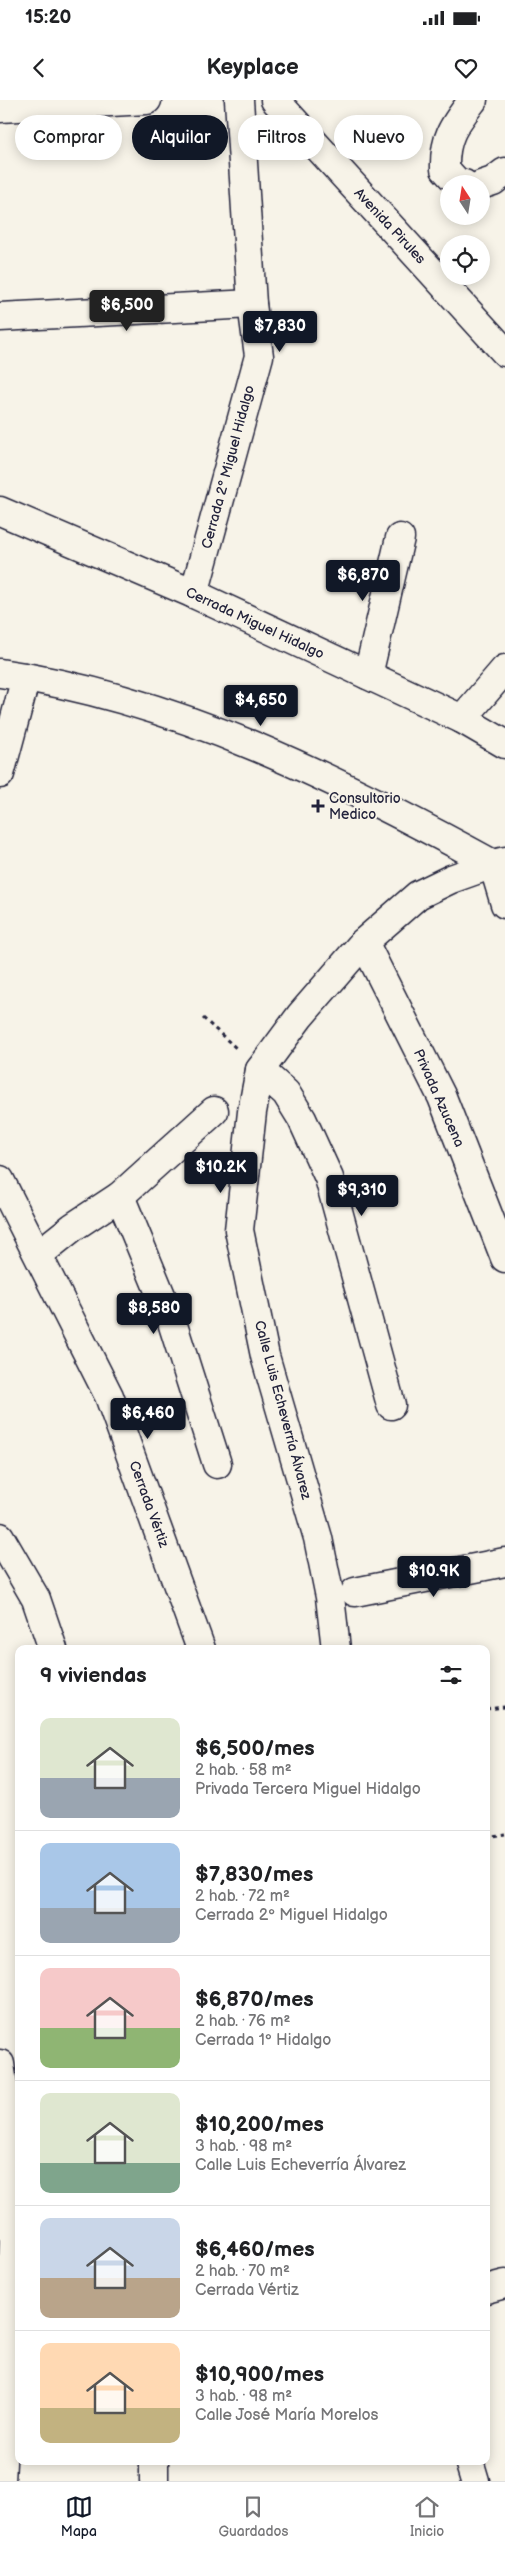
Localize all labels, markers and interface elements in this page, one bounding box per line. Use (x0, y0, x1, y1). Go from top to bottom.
text: 15:20 (25, 6, 71, 29)
icon: back (25, 54, 53, 82)
text: Keyplace (206, 54, 299, 81)
icon: heart (452, 54, 480, 82)
chip: Comprar (15, 115, 122, 160)
chip: Alquilar (132, 115, 228, 160)
chip: Filtros (238, 115, 324, 160)
chip: Nuevo (334, 115, 423, 160)
north arrow (440, 175, 490, 225)
map controls (440, 175, 490, 285)
street label: Avenida Pirules (351, 185, 429, 267)
button: locate (440, 235, 490, 285)
pin: $6,500 (86, 290, 168, 332)
text: $6,500 (101, 296, 153, 315)
pin: $7,830 (239, 310, 321, 353)
text: $7,830 (254, 317, 306, 336)
street label: Cerrada 2º Miguel Hidalgo (198, 383, 258, 551)
pin: $6,870 (322, 560, 404, 602)
text: $6,870 (337, 566, 389, 585)
street label: Cerrada Miguel Hidalgo (183, 583, 327, 663)
pin: $4,650 (220, 684, 302, 727)
text: $4,650 (235, 691, 287, 710)
place label: Consultorio Medico (329, 790, 401, 823)
marker: Consultorio Medico (311, 799, 325, 813)
street label: Privada Azucena (410, 1046, 468, 1150)
pin: $10.2K (180, 1152, 262, 1194)
text: $10.2K (195, 1158, 247, 1177)
pin: $9,310 (321, 1174, 403, 1217)
text: $9,310 (337, 1181, 387, 1200)
pin: $8,580 (113, 1292, 195, 1335)
text: $8,580 (128, 1299, 180, 1318)
street label: Calle Luis Echeverría Álvarez (251, 1318, 316, 1502)
pin: $6,460 (107, 1398, 189, 1440)
text: $6,460 (122, 1404, 174, 1423)
street label: Cerrada Vértiz (125, 1458, 173, 1550)
pin: $10.9K (393, 1556, 475, 1598)
text: $10.9K (408, 1562, 460, 1581)
icon: filters (437, 1661, 465, 1689)
text: 9 viviendas (40, 1663, 147, 1688)
text: $6,500/mes (195, 1736, 315, 1761)
icon: home (80, 1738, 140, 1798)
text: 2 hab. · 58 m² (195, 1761, 292, 1780)
text: Privada Tercera Miguel Hidalgo (195, 1780, 421, 1799)
text: $7,830/mes (195, 1862, 313, 1887)
icon: home (80, 1863, 140, 1923)
text: 2 hab. · 72 m² (195, 1887, 290, 1906)
text: Cerrada 2º Miguel Hidalgo (195, 1906, 388, 1925)
text: $6,870/mes (195, 1987, 314, 2012)
icon: home (80, 1988, 140, 2048)
text: 2 hab. · 76 m² (195, 2012, 290, 2031)
text: Cerrada 1º Hidalgo (195, 2031, 331, 2050)
text: $10,200/mes (195, 2112, 324, 2137)
icon: home (80, 2113, 140, 2173)
text: 3 hab. · 98 m² (195, 2137, 292, 2156)
text: Calle Luis Echeverría Álvarez (195, 2156, 406, 2175)
text: $6,460/mes (195, 2237, 315, 2262)
icon: home (80, 2238, 140, 2298)
text: 2 hab. · 70 m² (195, 2262, 290, 2281)
text: Cerrada Vértiz (195, 2281, 299, 2300)
text: $10,900/mes (195, 2362, 324, 2387)
icon: home (80, 2363, 140, 2423)
text: 3 hab. · 98 m² (195, 2387, 292, 2406)
text: Calle José María Morelos (195, 2406, 379, 2425)
tab: Mapa (61, 2493, 97, 2540)
tab: Guardados (219, 2493, 288, 2540)
tab: Inicio (410, 2493, 444, 2540)

